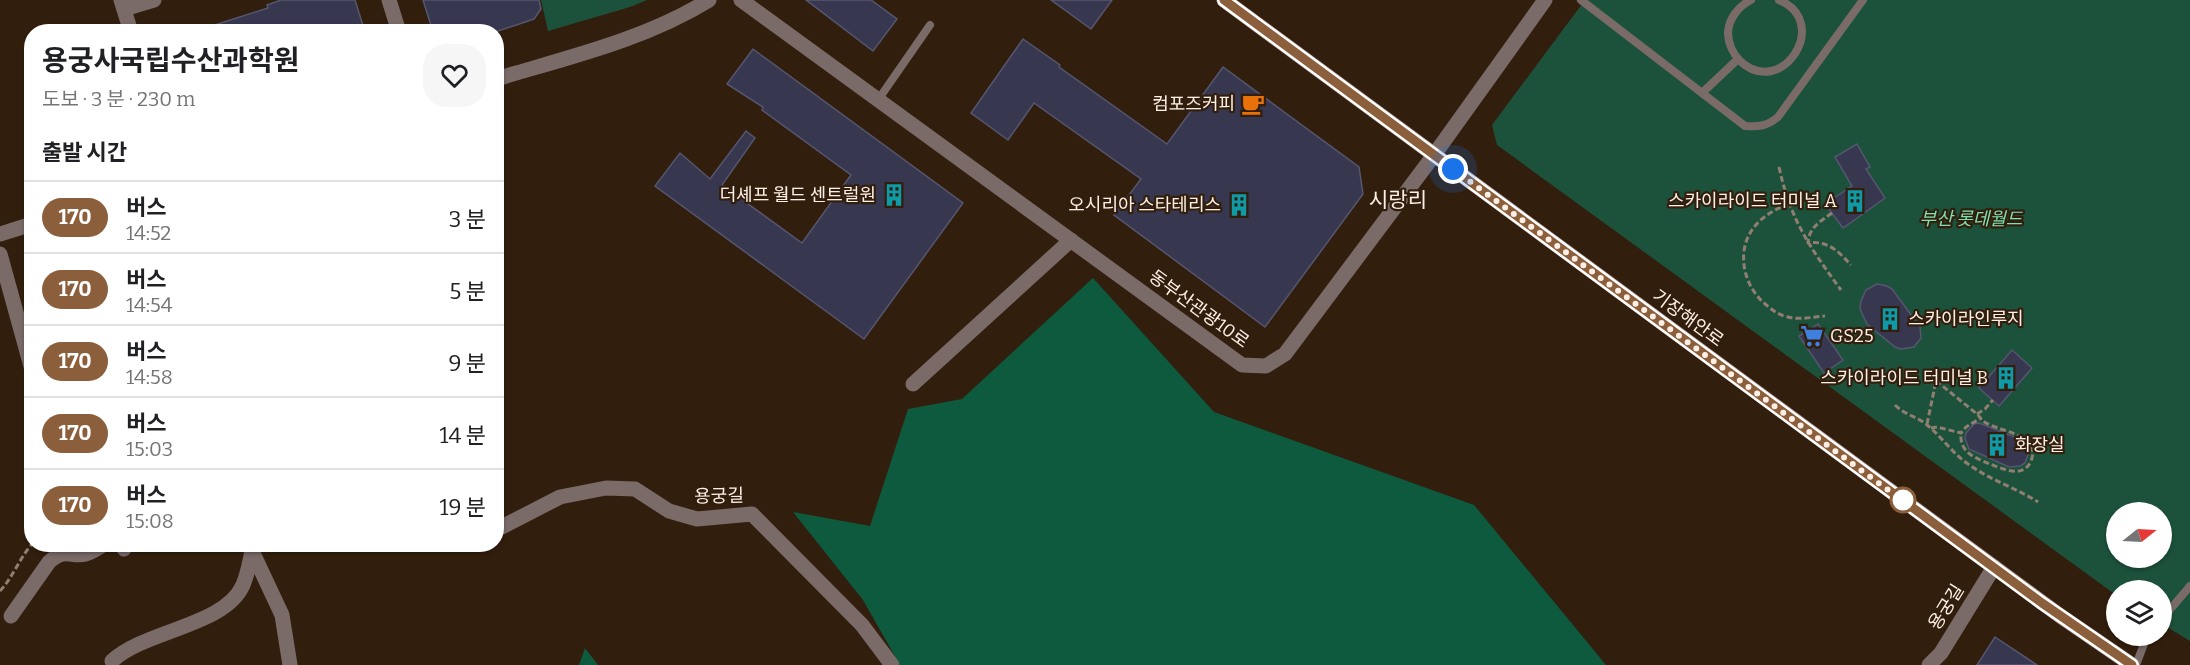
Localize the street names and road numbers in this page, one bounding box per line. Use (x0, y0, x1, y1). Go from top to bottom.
street label: 동부산관광10로 (1145, 265, 1253, 353)
street label: 기장해안로 (1648, 285, 1728, 351)
street label: 용궁길 (694, 485, 744, 507)
street label: 용궁길 (1924, 580, 1968, 634)

